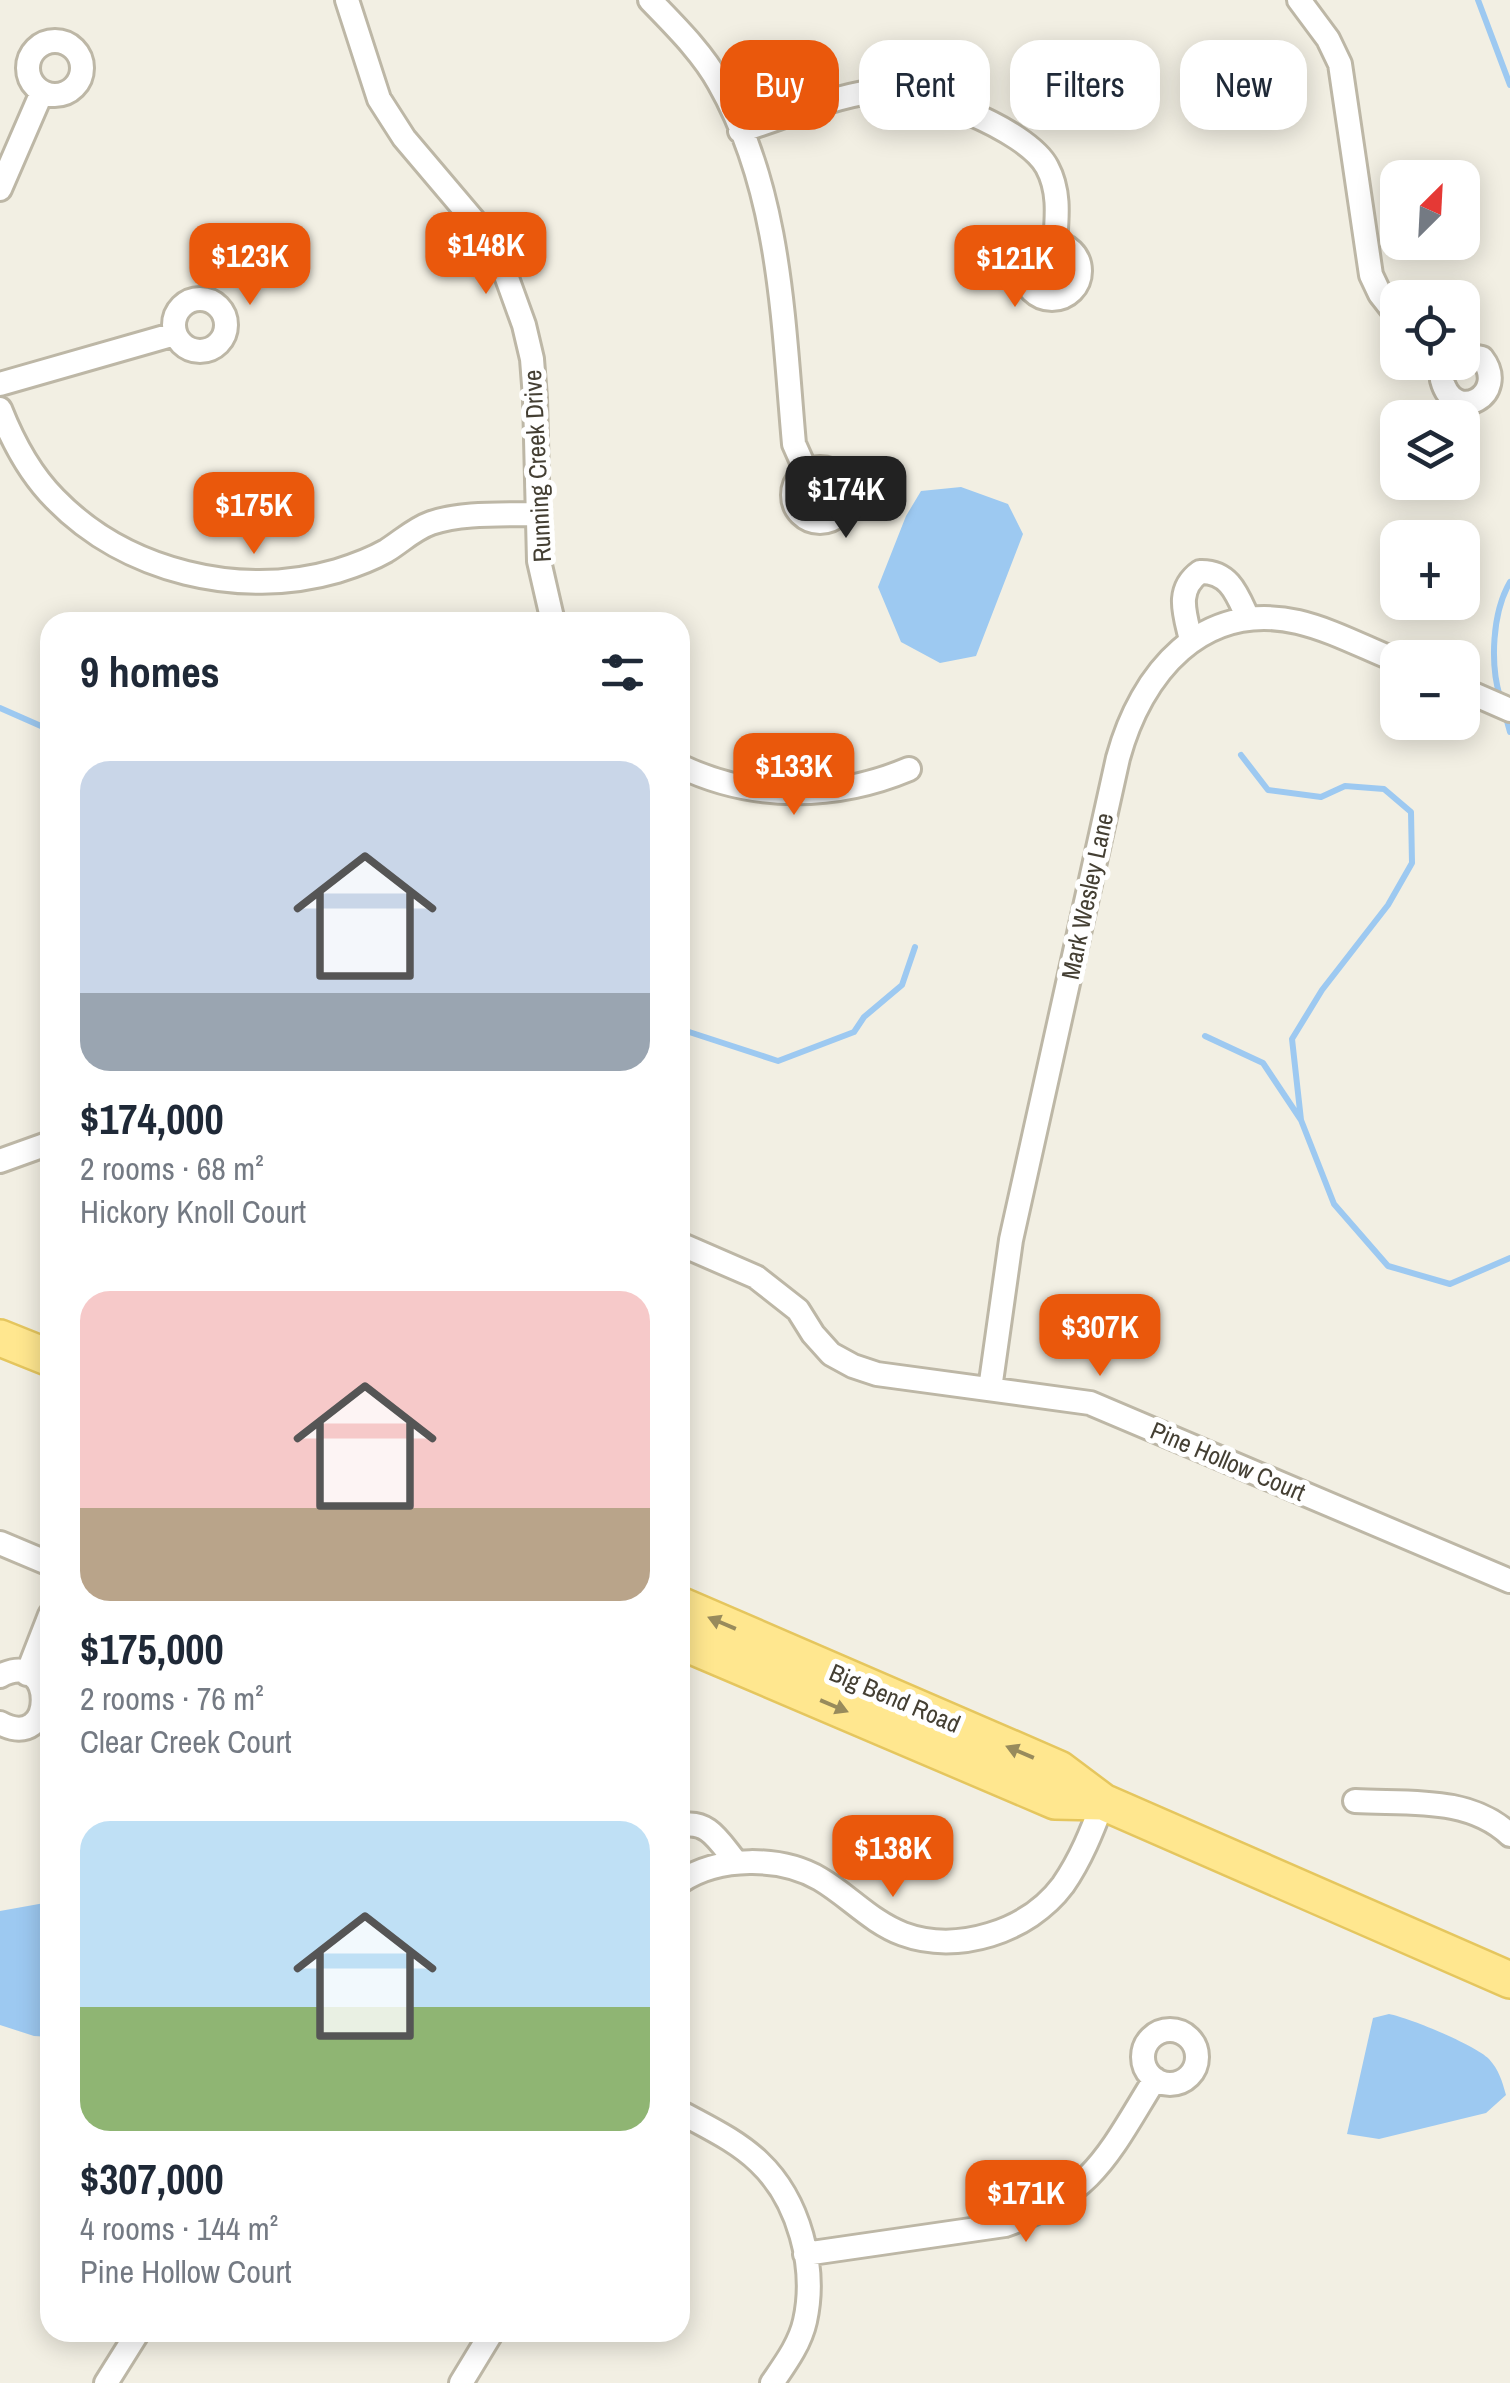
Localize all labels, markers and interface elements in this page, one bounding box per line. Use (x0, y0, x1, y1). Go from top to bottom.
chip: Buy (720, 40, 839, 130)
chip: Rent (859, 40, 990, 130)
chip: Filters (1010, 40, 1160, 130)
chip: New (1180, 40, 1307, 130)
north arrow (1380, 160, 1480, 260)
map controls (1380, 160, 1480, 740)
pin: $148K (416, 212, 556, 297)
pin: $123K (180, 223, 320, 308)
text: $148K (447, 223, 525, 266)
pin: $121K (945, 225, 1085, 310)
text: $123K (211, 234, 289, 277)
text: $121K (976, 236, 1054, 279)
button: locate (1380, 280, 1480, 380)
street label: Running Creek Drive (515, 369, 559, 563)
button: layers (1380, 400, 1480, 500)
pin: $174K (776, 456, 916, 541)
text: $174K (807, 467, 885, 510)
pin: $175K (184, 472, 324, 557)
text: $175K (215, 483, 293, 526)
button: + (1380, 520, 1480, 620)
button: − (1380, 640, 1480, 740)
text: 9 homes (80, 644, 220, 700)
icon: filters (595, 645, 650, 700)
pin: $133K (724, 733, 864, 818)
text: $133K (755, 744, 833, 787)
street label: Mark Wesley Lane (1053, 810, 1121, 982)
icon: home (275, 826, 455, 1006)
text: $174,000 (80, 1091, 224, 1147)
text: 2 rooms · 68 m² (80, 1147, 264, 1190)
text: Hickory Knoll Court (80, 1190, 306, 1233)
pin: $307K (1030, 1294, 1170, 1379)
text: $307K (1061, 1305, 1139, 1348)
icon: home (275, 1356, 455, 1536)
street label: Pine Hollow Court (1145, 1413, 1311, 1509)
one-way arrow (707, 1615, 737, 1631)
text: $175,000 (80, 1621, 224, 1677)
street label: Big Bend Road (824, 1655, 966, 1741)
text: 2 rooms · 76 m² (80, 1677, 264, 1720)
one-way arrow (819, 1699, 849, 1715)
text: Clear Creek Court (80, 1720, 291, 1763)
one-way arrow (1005, 1744, 1035, 1760)
pin: $138K (823, 1815, 963, 1900)
text: $138K (854, 1826, 932, 1869)
icon: home (275, 1886, 455, 2066)
text: $307,000 (80, 2151, 224, 2207)
pin: $171K (956, 2160, 1096, 2245)
text: $171K (987, 2171, 1065, 2214)
text: 4 rooms · 144 m² (80, 2207, 278, 2250)
text: Pine Hollow Court (80, 2250, 291, 2293)

